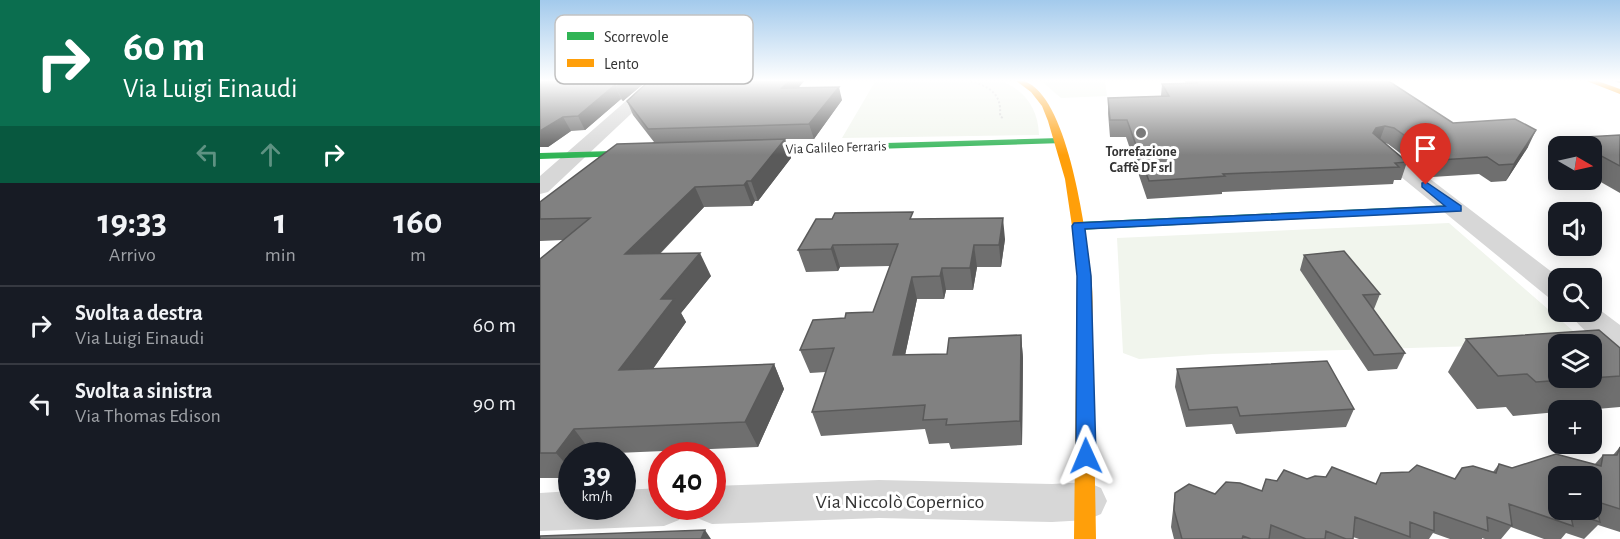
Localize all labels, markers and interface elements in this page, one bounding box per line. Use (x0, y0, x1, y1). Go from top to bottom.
legend (555, 15, 753, 84)
icon: right (24, 24, 102, 102)
text: 60 m (123, 26, 205, 68)
text: Scorrevole (604, 29, 669, 45)
text: Lento (604, 56, 639, 72)
text: Via Luigi Einaudi (123, 75, 298, 102)
pin (1400, 123, 1451, 185)
marker: Torrefazione Caffè DF srl (1134, 126, 1148, 140)
icon: arrive (1409, 132, 1442, 165)
north arrow (1548, 136, 1602, 190)
map controls (1548, 136, 1602, 520)
icon: left (191, 138, 224, 171)
icon: ahead (254, 138, 287, 171)
icon: right (317, 138, 350, 171)
street label: Via Galileo Ferraris (785, 139, 887, 157)
place label: Torrefazione Caffè DF srl (1105, 145, 1177, 175)
button: sound (1548, 202, 1602, 256)
text: 19:33 (98, 204, 167, 240)
text: 1 (274, 204, 287, 240)
text: 160 (393, 204, 442, 240)
text: Arrivo (109, 245, 156, 265)
text: min (265, 245, 296, 265)
text: m (410, 245, 426, 265)
button: search (1548, 268, 1602, 322)
text: Svolta a destra (75, 302, 203, 324)
icon: right (24, 309, 57, 342)
text: 60 m (473, 314, 516, 336)
text: Via Luigi Einaudi (75, 328, 204, 348)
button: layers (1548, 334, 1602, 388)
text: Svolta a sinistra (75, 380, 212, 402)
icon: left (24, 387, 57, 420)
text: 90 m (473, 392, 516, 414)
button: + (1548, 400, 1602, 454)
text: Via Thomas Edison (75, 406, 221, 426)
position arrow (1054, 424, 1118, 488)
speed limit sign: 40 (648, 442, 726, 520)
text: 39 (583, 459, 611, 489)
button: − (1548, 466, 1602, 520)
text: km/h (582, 489, 612, 504)
street label: Via Niccolò Copernico (816, 492, 984, 512)

